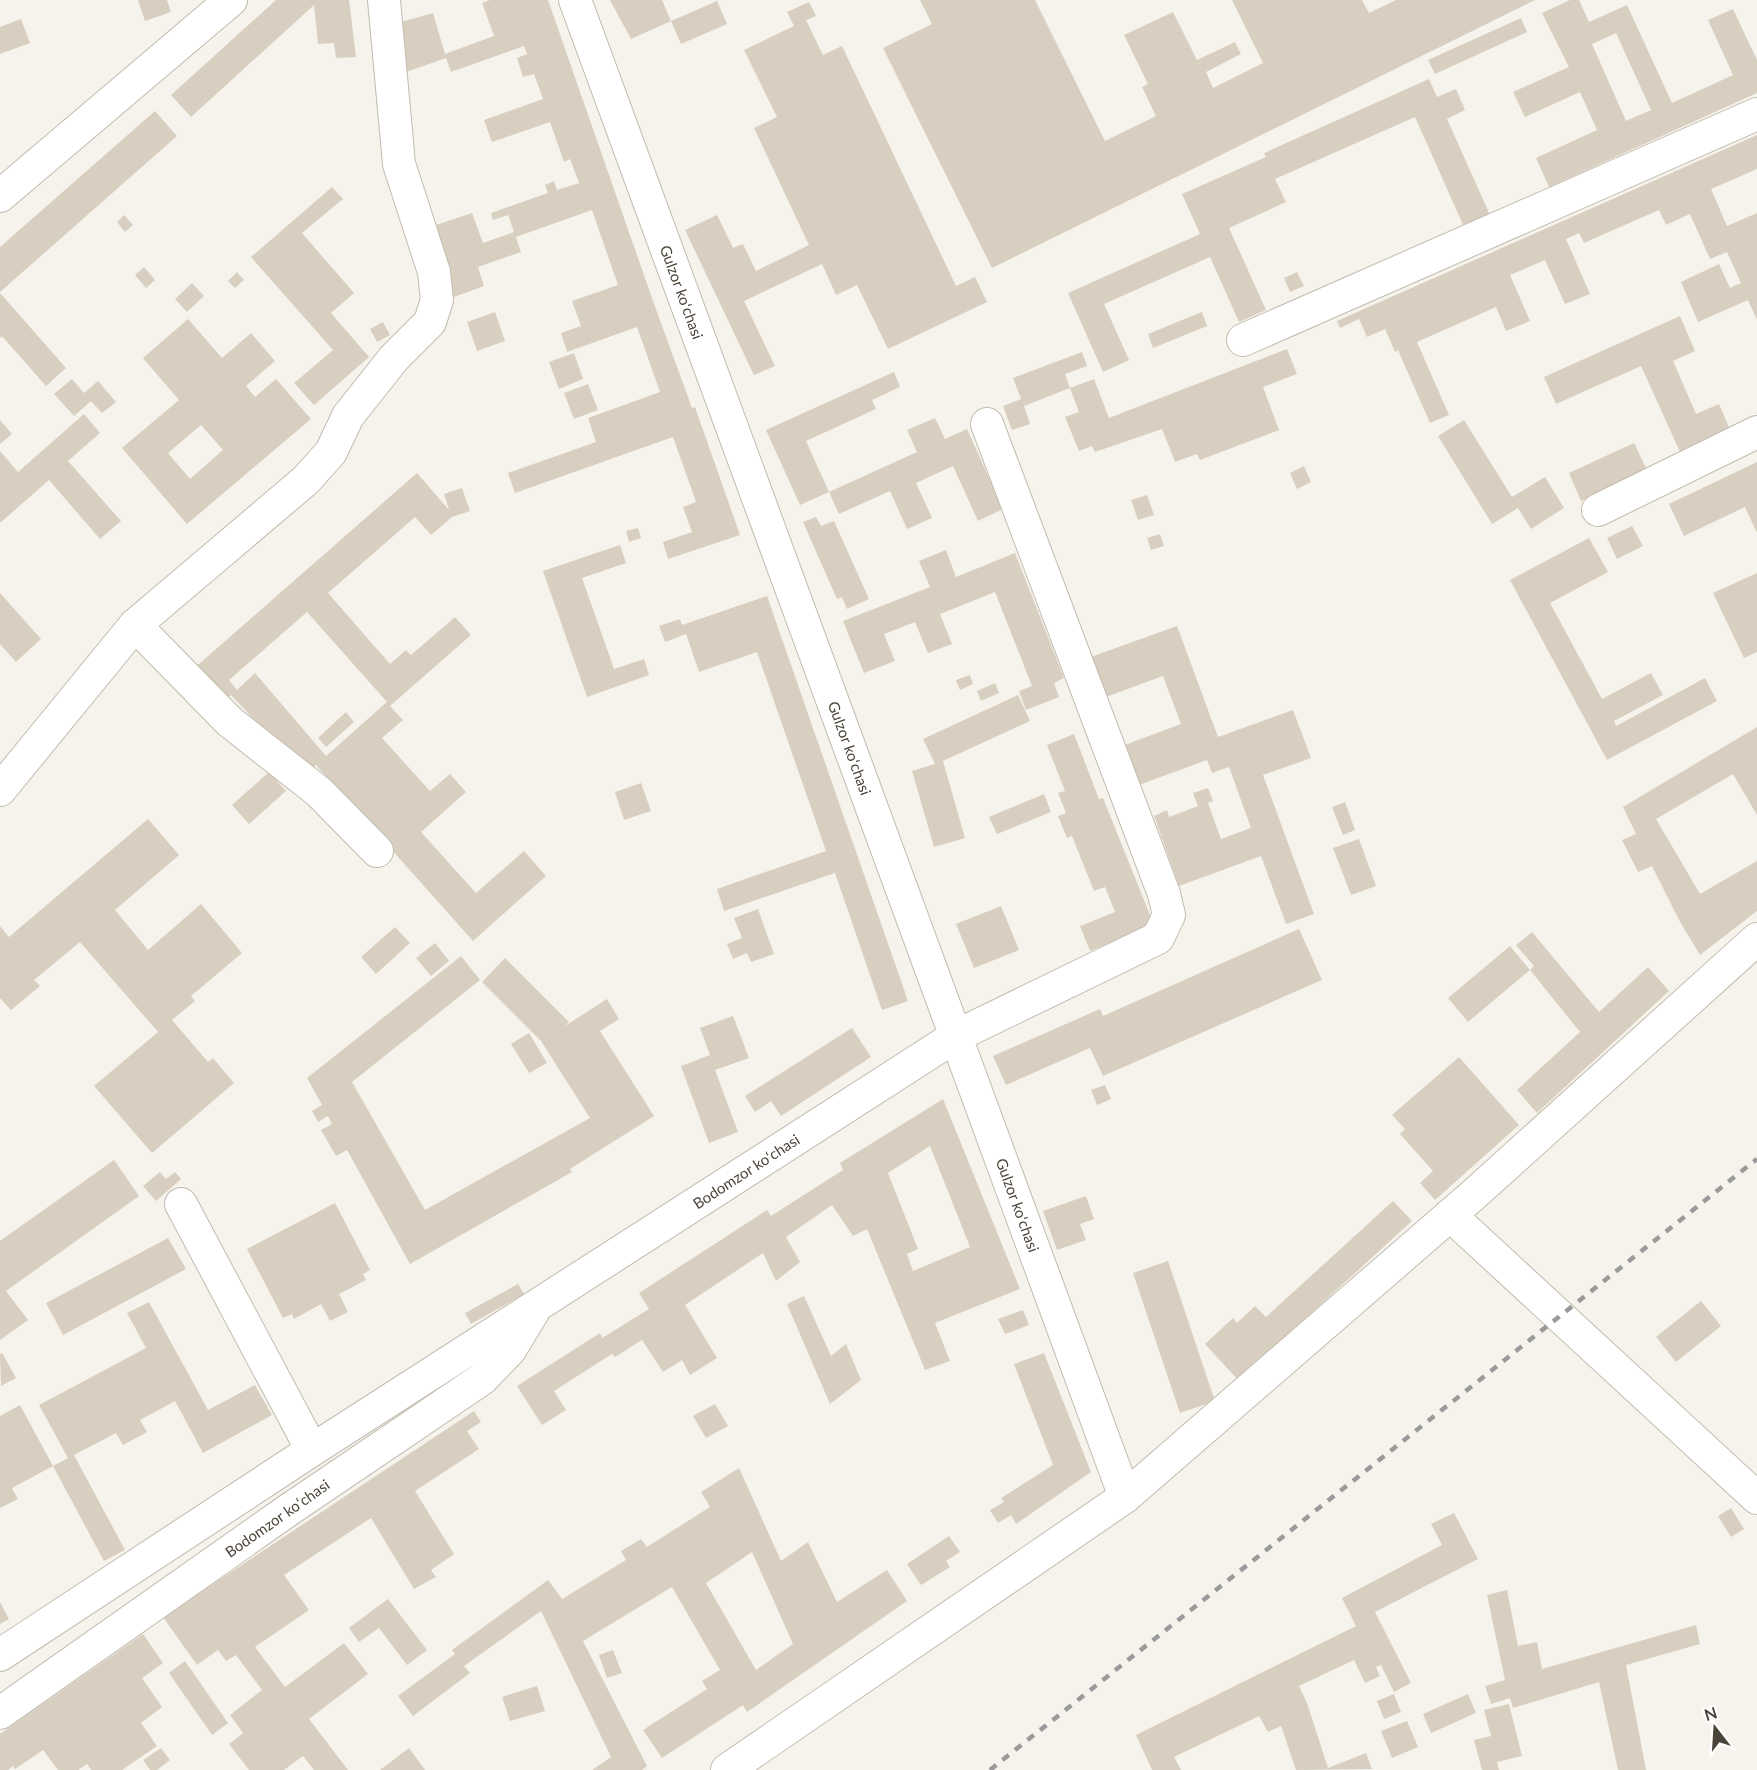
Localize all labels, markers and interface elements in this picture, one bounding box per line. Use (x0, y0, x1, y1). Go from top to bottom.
street label: Gulzor koʻchasi (657, 242, 707, 342)
street label: Gulzor koʻchasi (825, 698, 875, 798)
street label: Bodomzor koʻchasi (689, 1130, 803, 1212)
street label: Gulzor koʻchasi (993, 1155, 1043, 1255)
street label: Bodomzor koʻchasi (221, 1475, 333, 1561)
north arrow (1685, 1698, 1745, 1758)
text: N (1702, 1702, 1719, 1724)

